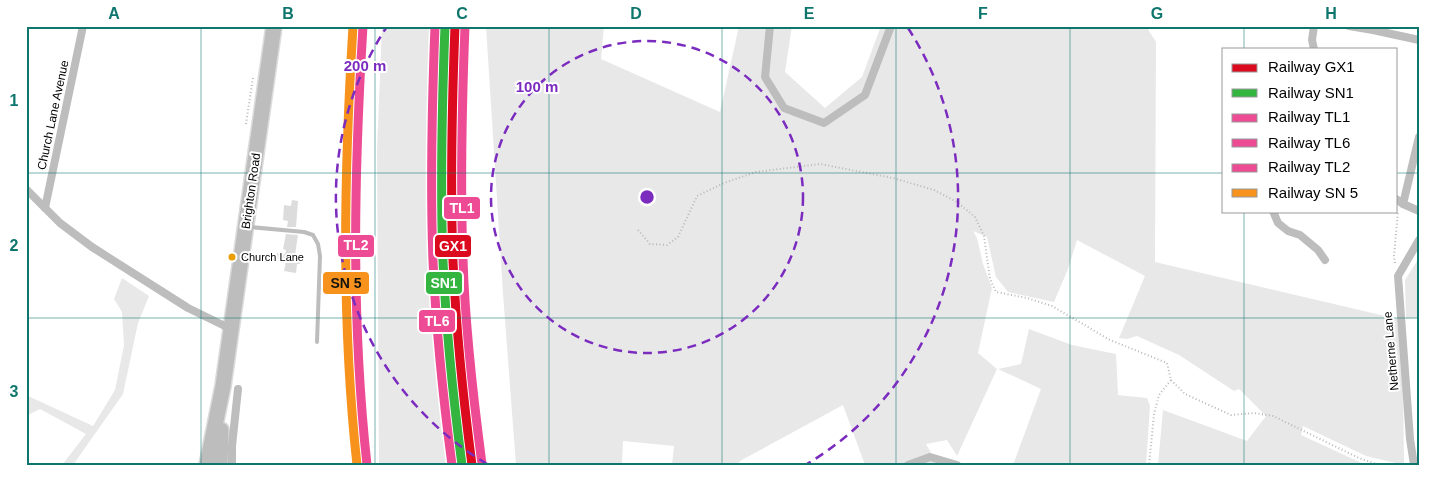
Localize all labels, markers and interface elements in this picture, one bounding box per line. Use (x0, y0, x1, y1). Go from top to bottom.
text: A (108, 5, 120, 22)
text: B (282, 5, 294, 22)
text: C (456, 5, 468, 22)
text: D (630, 5, 642, 22)
text: E (804, 5, 815, 22)
text: F (978, 5, 988, 22)
text: G (1151, 5, 1163, 22)
text: H (1325, 5, 1337, 22)
legend (1222, 48, 1398, 212)
text: 200 m (344, 57, 386, 74)
text: Railway GX1 (1268, 58, 1355, 75)
street label: Church Lane Avenue (35, 59, 72, 171)
text: 100 m (516, 78, 558, 95)
text: Railway SN1 (1268, 84, 1354, 101)
text: 1 (10, 92, 19, 109)
text: Railway TL1 (1268, 108, 1350, 125)
text: Railway TL6 (1268, 134, 1350, 151)
street label: Brighton Road (239, 152, 263, 230)
text: Railway TL2 (1268, 158, 1350, 175)
text: Railway SN 5 (1268, 184, 1358, 201)
centre of rings (638, 188, 656, 206)
line badge: TL1 (443, 196, 481, 220)
text: TL1 (450, 200, 475, 216)
line badge: TL2 (337, 234, 375, 258)
line badge: GX1 (434, 234, 472, 258)
text: 2 (10, 237, 19, 254)
text: TL2 (344, 237, 369, 253)
text: GX1 (439, 238, 467, 254)
place label: Church Lane (241, 251, 304, 263)
marker: Church Lane (227, 252, 237, 262)
line badge: SN 5 (322, 271, 370, 295)
line badge: SN1 (425, 271, 463, 295)
text: SN 5 (330, 275, 362, 291)
text: SN1 (430, 275, 458, 291)
line badge: TL6 (418, 309, 456, 333)
street label: Netherne Lane (1381, 311, 1401, 391)
text: TL6 (425, 313, 450, 329)
text: 3 (10, 383, 19, 400)

